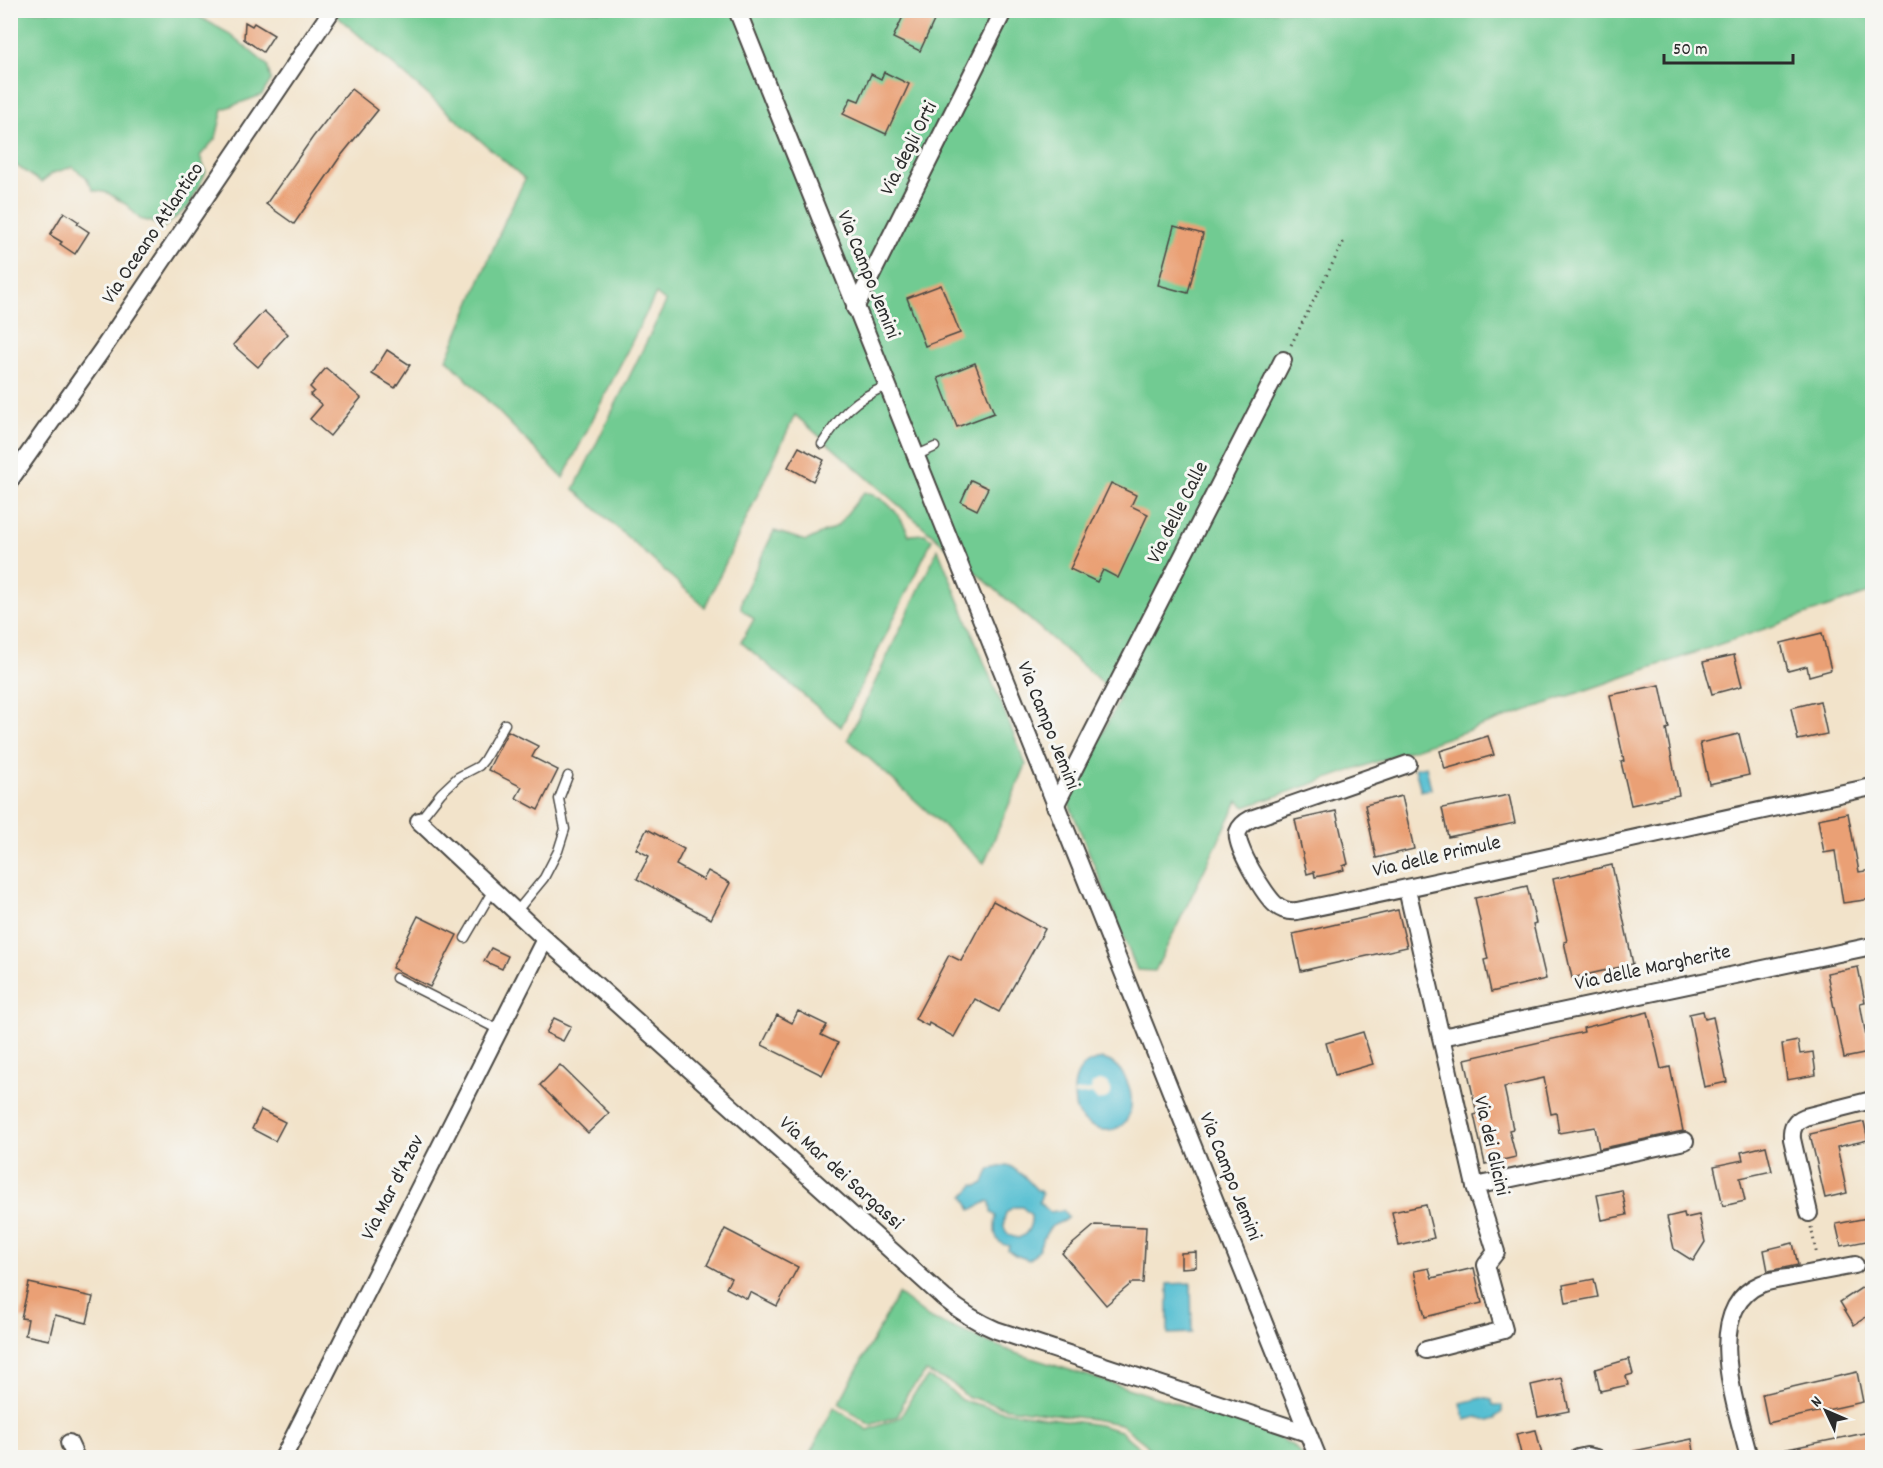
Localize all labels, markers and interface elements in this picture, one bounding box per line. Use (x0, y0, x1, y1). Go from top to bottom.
scale bar (1664, 27, 1793, 65)
text: 50 m (1673, 38, 1708, 63)
street label: Via degli Orti (873, 97, 947, 201)
street label: Via Oceano Atlantico (95, 157, 213, 311)
street label: Via Campo Jemini (828, 206, 906, 344)
street label: Via delle Calle (1140, 457, 1218, 569)
street label: Via Campo Jemini (1008, 657, 1086, 795)
street label: Via delle Primule (1370, 829, 1504, 887)
street label: Via delle Margherite (1572, 938, 1734, 1000)
street label: Via dei Glicini (1464, 1093, 1516, 1199)
street label: Via Campo Jemini (1190, 1108, 1268, 1246)
street label: Via Mar dei Sargassi (771, 1110, 909, 1238)
street label: Via Mar d'Azov (355, 1130, 434, 1246)
north arrow (1796, 1381, 1856, 1441)
text: N (1806, 1391, 1828, 1413)

